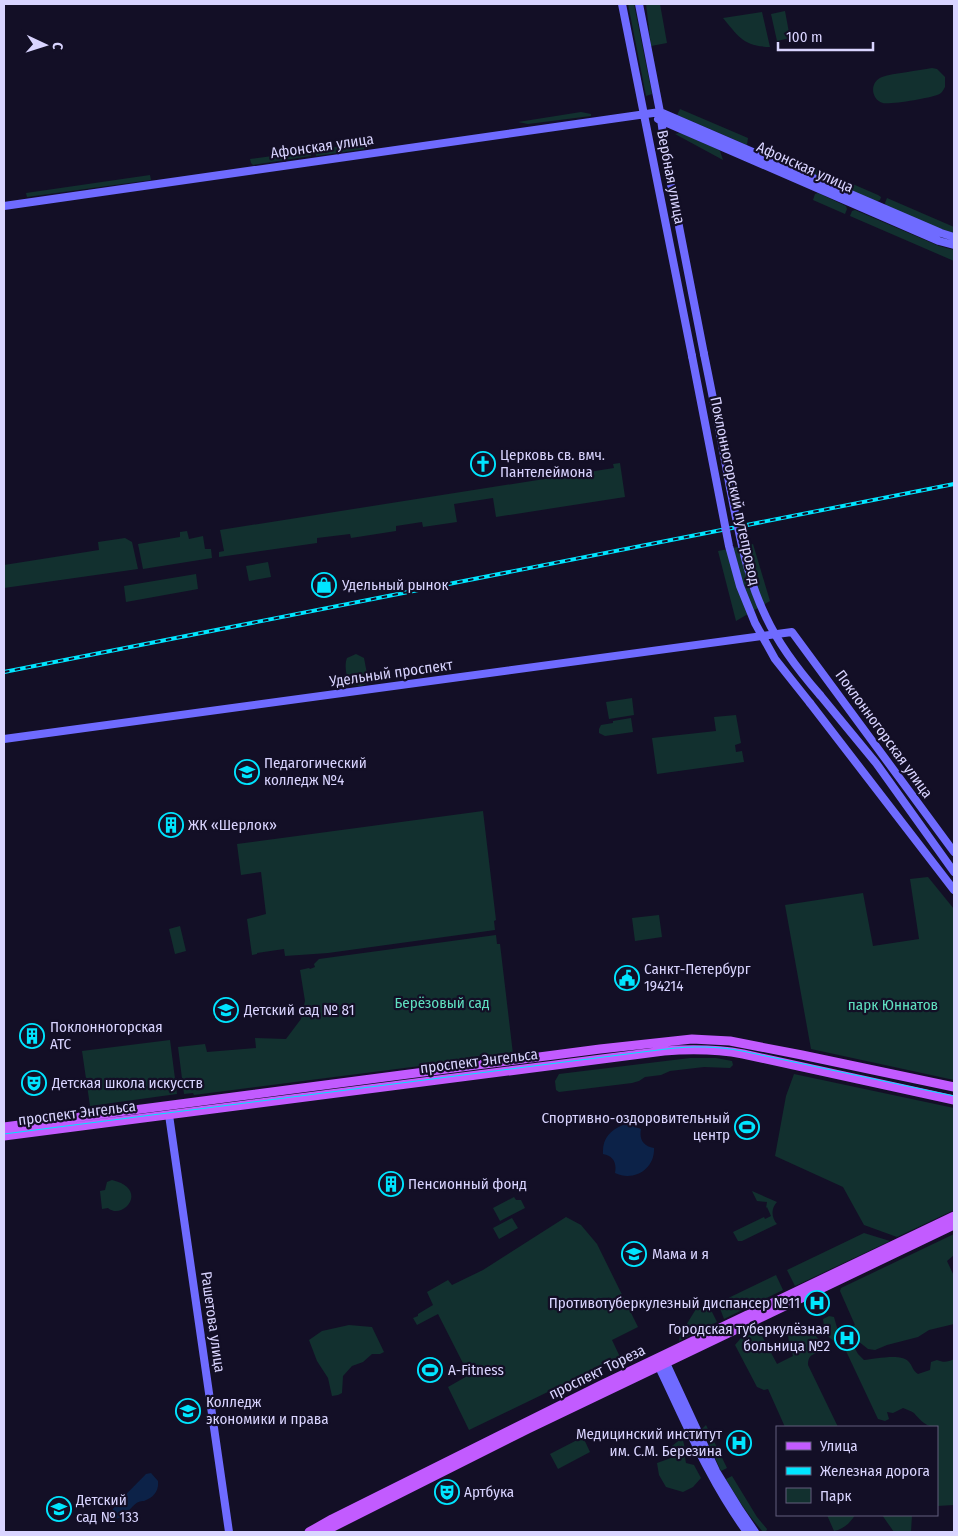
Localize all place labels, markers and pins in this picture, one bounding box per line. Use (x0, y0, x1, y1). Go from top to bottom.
place label: Церковь св. вмч. Пантелеймона (500, 446, 605, 481)
church icon: Церковь св. вмч. Пантелеймона (470, 451, 496, 477)
shop icon: Удельный рынок (311, 572, 337, 598)
place label: Удельный рынок (341, 576, 448, 594)
place label: Педагогический колледж №4 (264, 754, 367, 789)
school or university icon: Педагогический колледж №4 (234, 759, 260, 785)
building icon: ЖК «Шерлок» (158, 812, 184, 838)
place label: ЖК «Шерлок» (188, 816, 277, 834)
place label: Санкт-Петербург 194214 (644, 960, 751, 995)
public building icon: Санкт-Петербург 194214 (614, 965, 640, 991)
school or university icon: Детский сад № 81 (213, 997, 239, 1023)
place label: Детский сад № 81 (243, 1001, 355, 1019)
place label: Поклонногорская АТС (50, 1018, 163, 1053)
building icon: Поклонногорская АТС (19, 1023, 45, 1049)
theatre icon: Детская школа искусств (21, 1070, 47, 1096)
place label: Детская школа искусств (51, 1074, 203, 1092)
place label: Спортивно-оздоровительный центр (541, 1109, 730, 1144)
sports icon: Спортивно-оздоровительный центр (734, 1114, 760, 1140)
building icon: Пенсионный фонд (378, 1171, 404, 1197)
place label: Пенсионный фонд (408, 1175, 527, 1193)
school or university icon: Мама и я (621, 1241, 647, 1267)
place label: Мама и я (652, 1245, 709, 1263)
hospital icon: Противотуберкулезный диспансер №11 (804, 1290, 830, 1316)
place label: Противотуберкулезный диспансер №11 (549, 1294, 800, 1312)
place label: Городская туберкулёзная больница №2 (668, 1320, 830, 1355)
hospital icon: Городская туберкулёзная больница №2 (834, 1325, 860, 1351)
sports icon: A-Fitness (417, 1357, 443, 1383)
place label: A-Fitness (448, 1361, 504, 1379)
place label: Колледж экономики и права (206, 1393, 329, 1428)
school or university icon: Колледж экономики и права (175, 1398, 201, 1424)
place label: Медицинский институт им. С.М. Березина (576, 1425, 723, 1460)
hospital icon: Медицинский институт им. С.М. Березина (726, 1430, 752, 1456)
theatre icon: Артбука (434, 1479, 460, 1505)
place label: Артбука (464, 1483, 514, 1501)
place label: Детский сад № 133 (75, 1491, 139, 1526)
school or university icon: Детский сад № 133 (46, 1496, 72, 1522)

